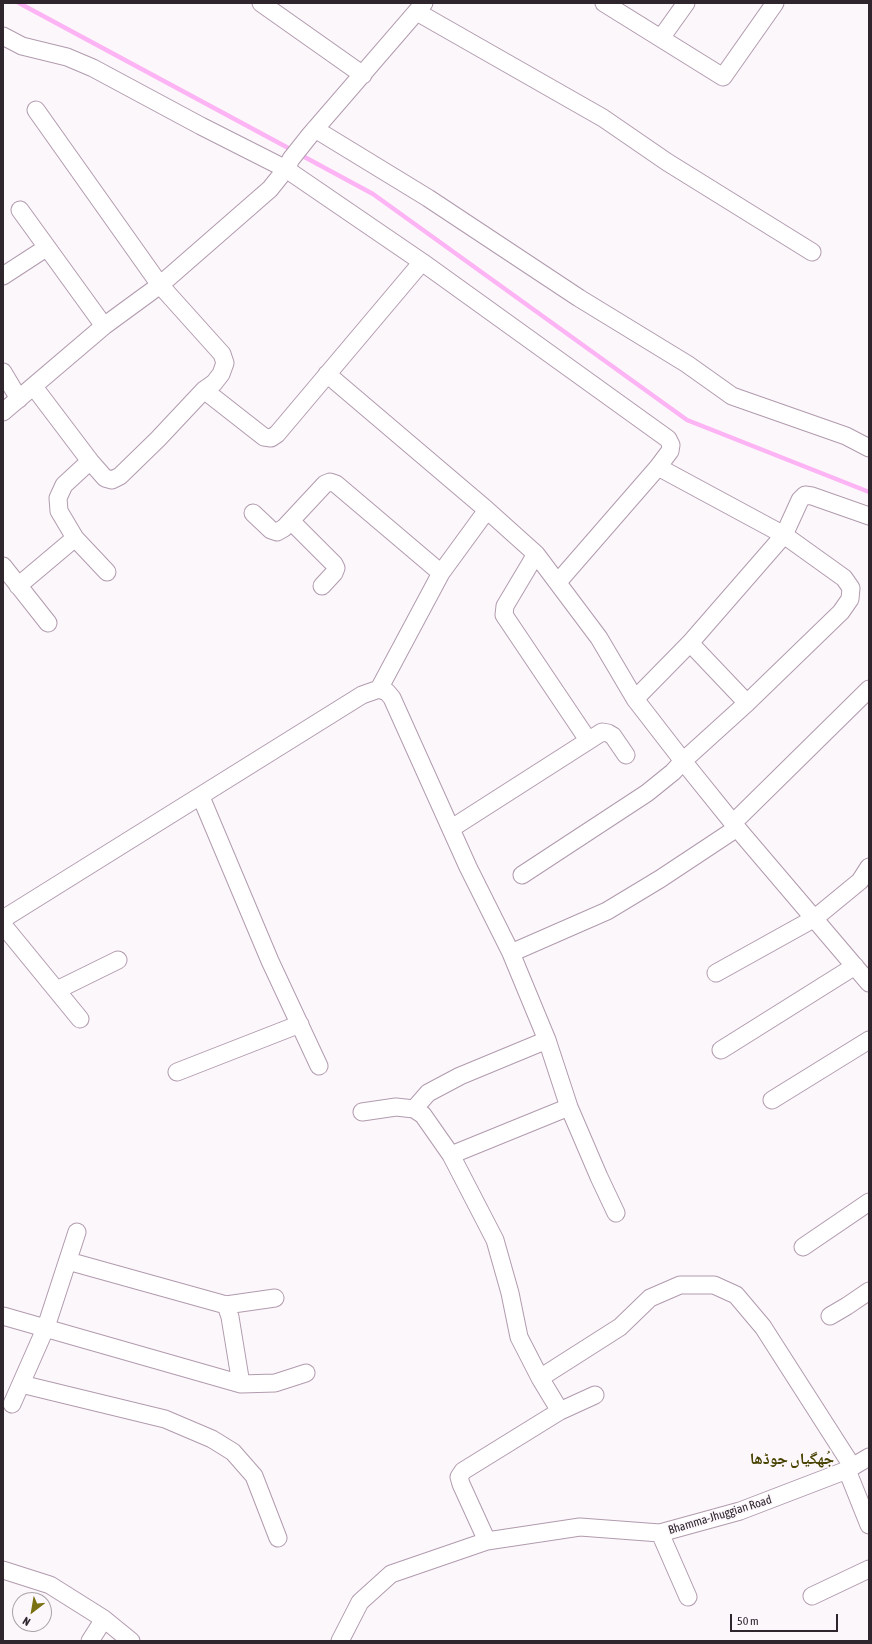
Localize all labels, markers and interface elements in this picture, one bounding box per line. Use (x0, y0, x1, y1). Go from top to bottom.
district label: جُھگیاں جوڈھا (750, 1449, 834, 1469)
street label: Bhamma-Jhuggian Road (667, 1492, 773, 1538)
north arrow (12, 1592, 52, 1632)
scale bar (732, 1606, 840, 1632)
text: 50 m (737, 1614, 759, 1628)
text: N (20, 1615, 32, 1628)

